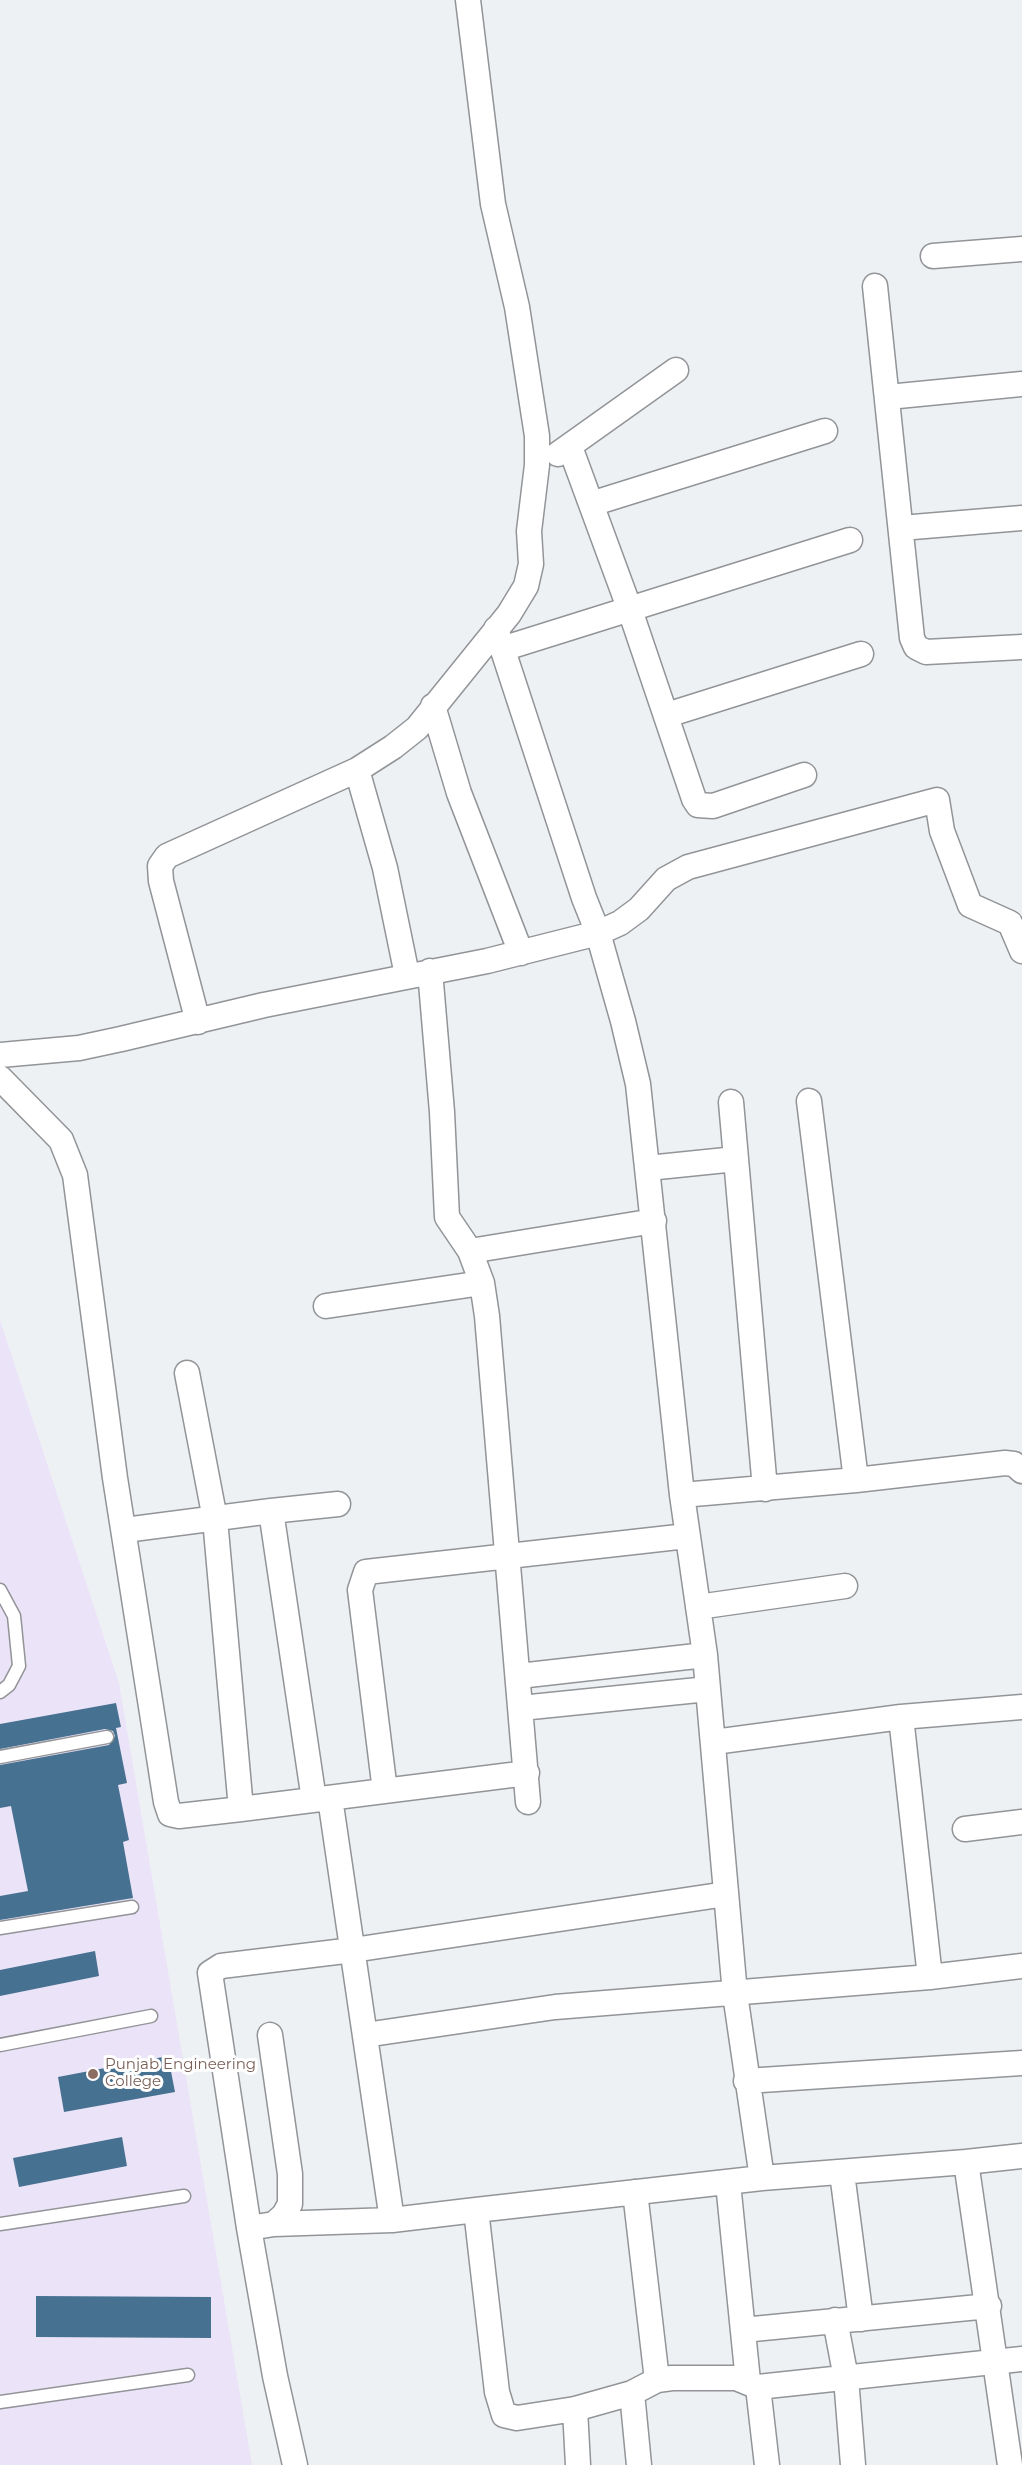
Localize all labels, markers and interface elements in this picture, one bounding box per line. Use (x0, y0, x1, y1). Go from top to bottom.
place label: Punjab Engineering College (105, 2056, 256, 2091)
marker: Punjab Engineering College (86, 2067, 100, 2081)

